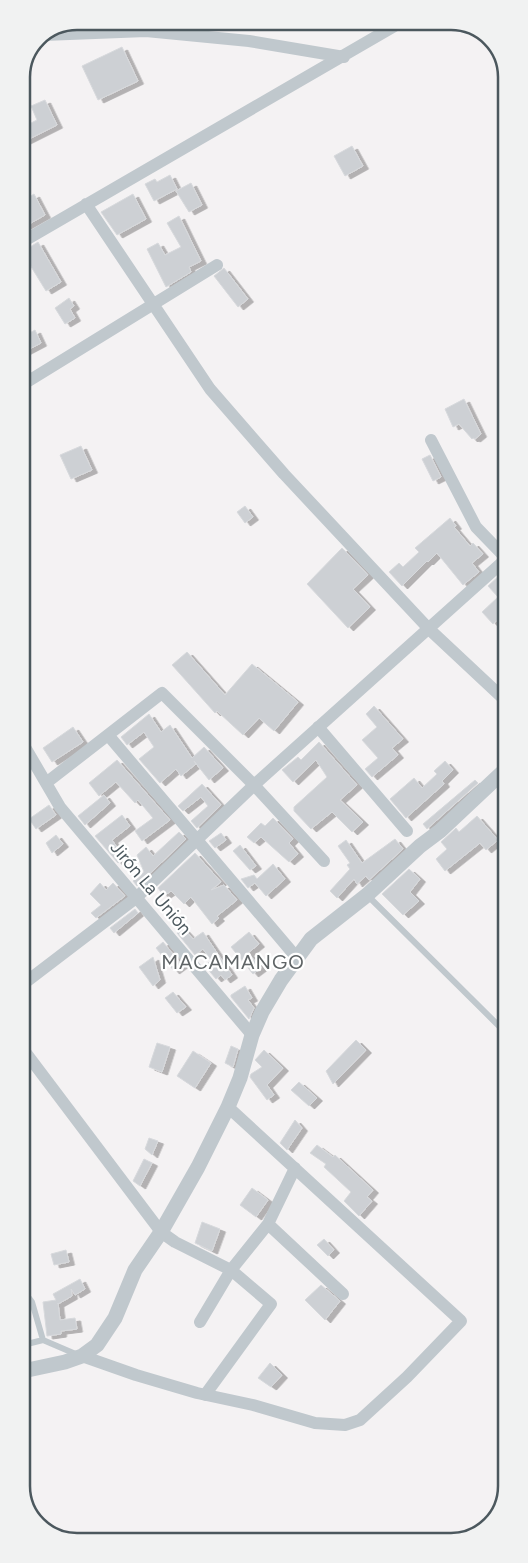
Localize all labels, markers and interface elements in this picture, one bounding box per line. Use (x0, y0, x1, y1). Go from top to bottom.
street label: Jirón La Unión (106, 837, 196, 939)
district label: MACAMANGO (161, 950, 305, 974)

